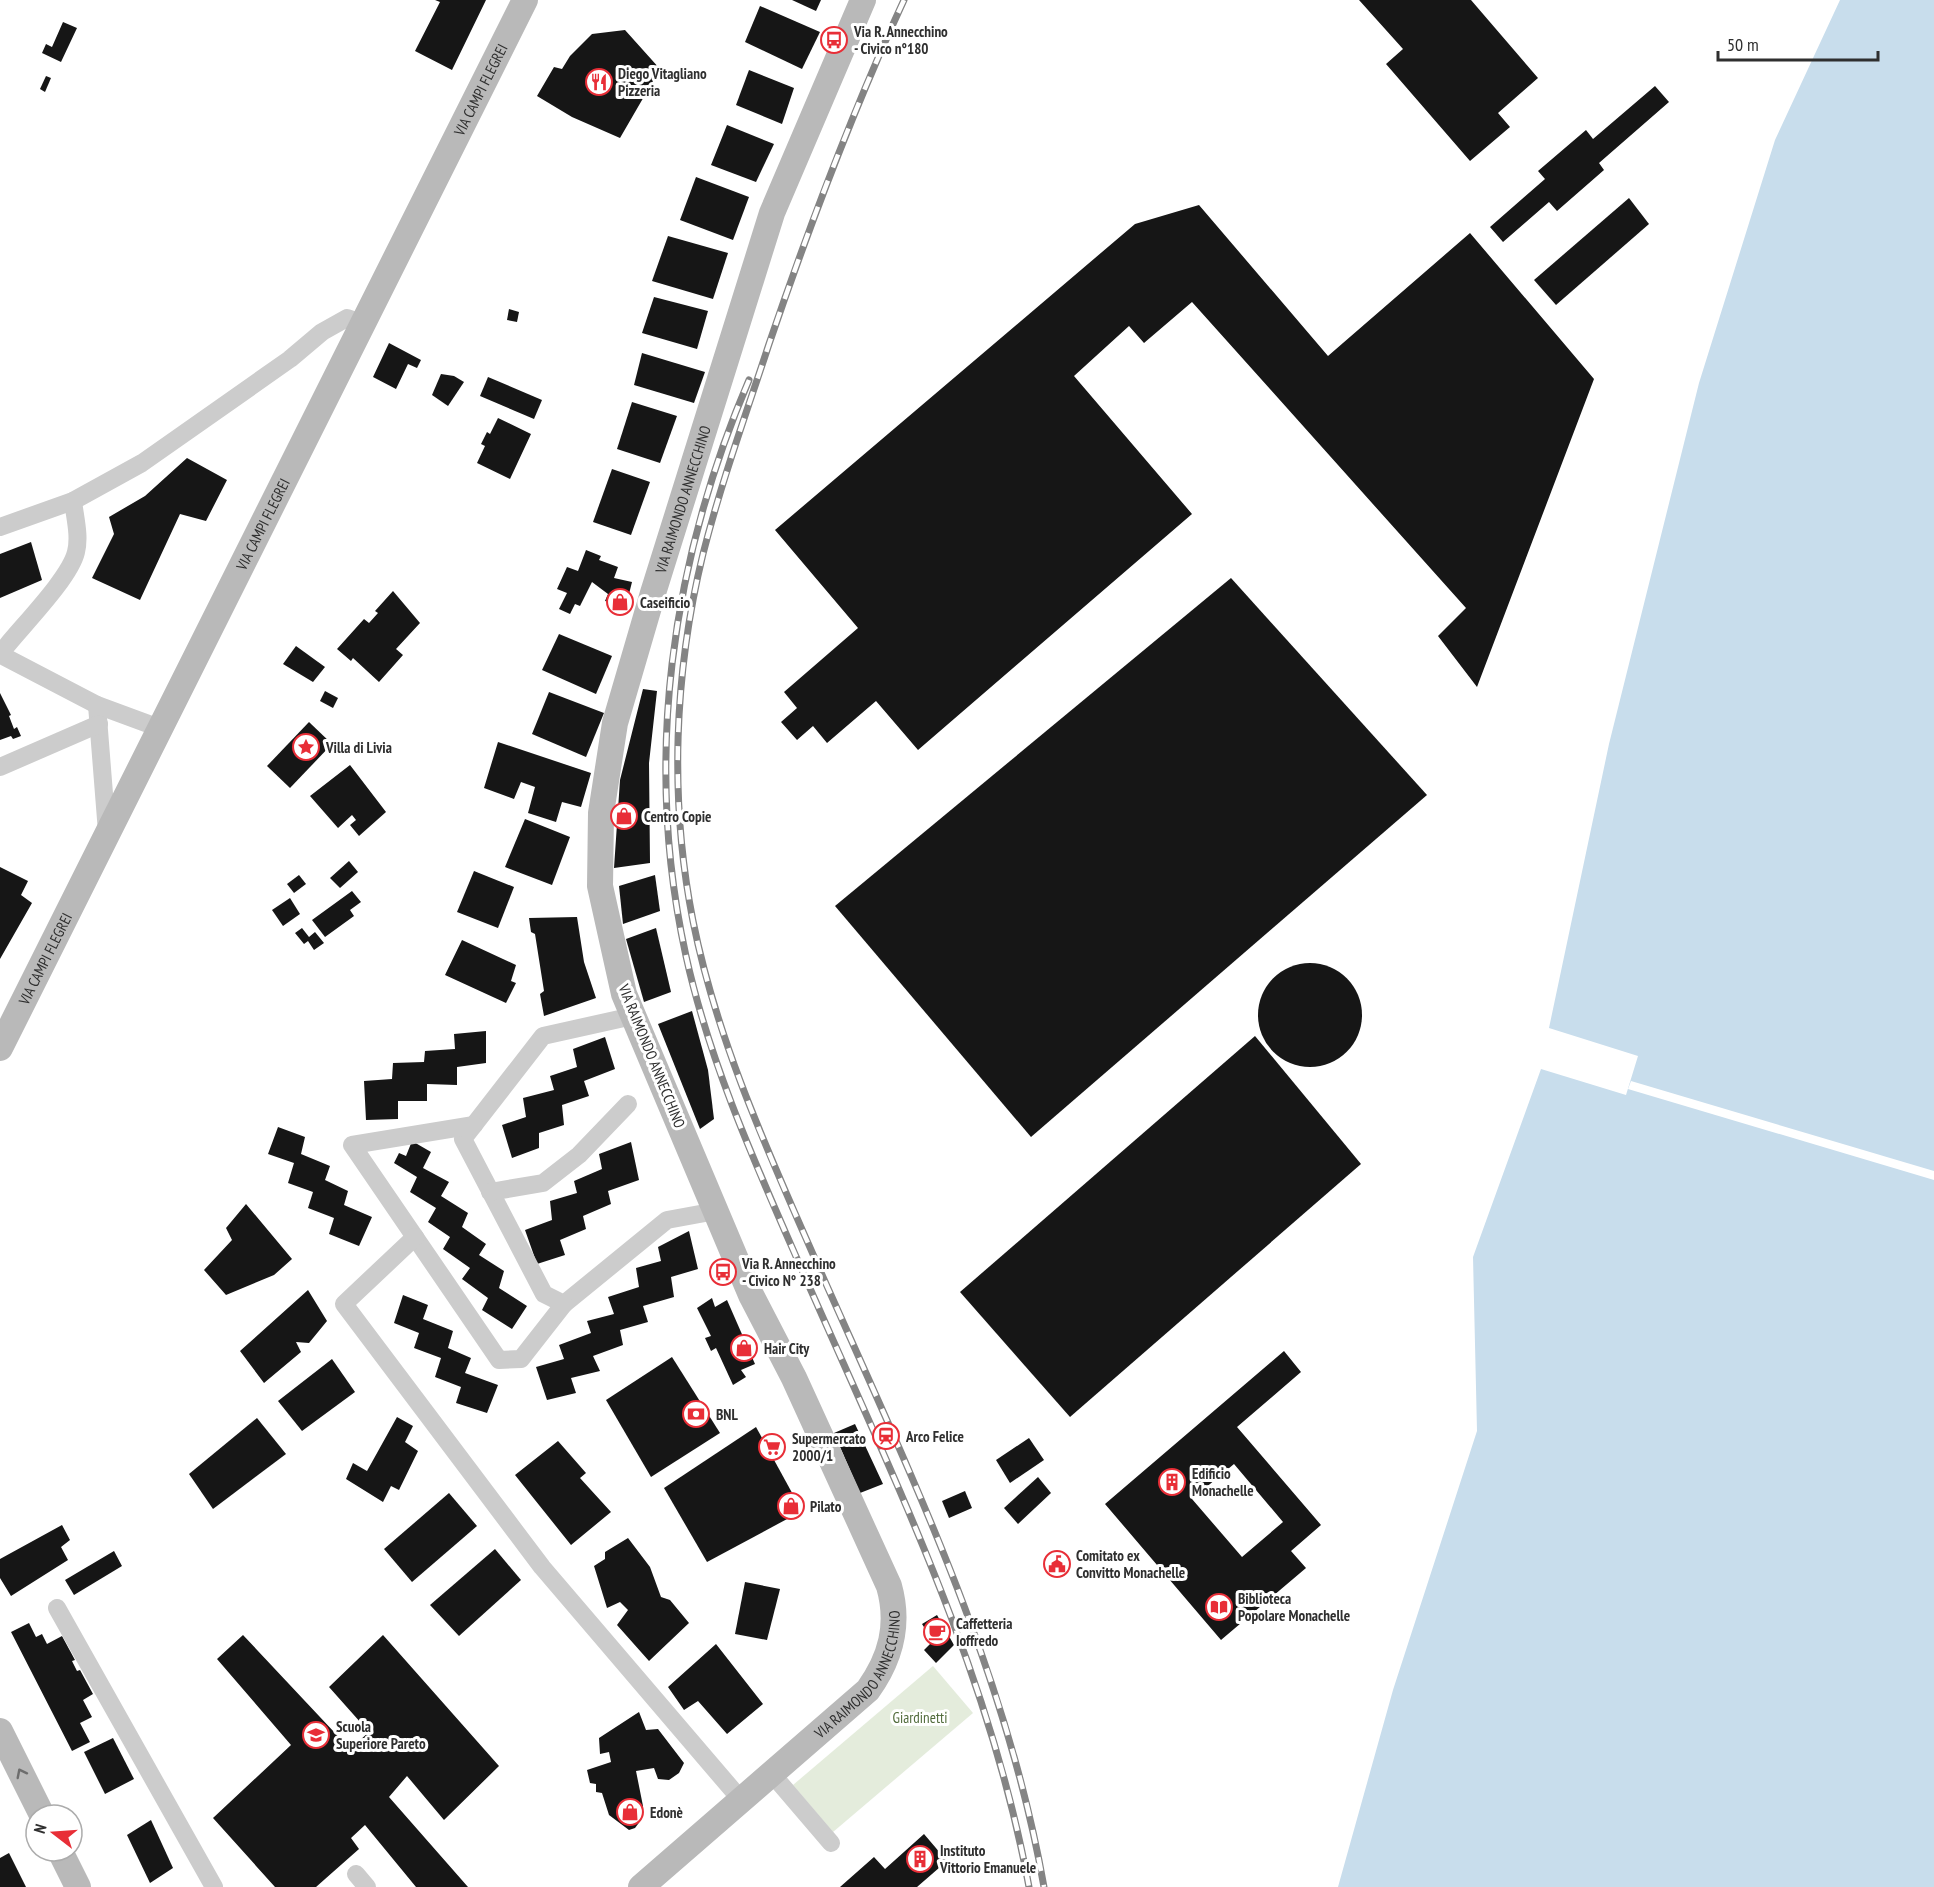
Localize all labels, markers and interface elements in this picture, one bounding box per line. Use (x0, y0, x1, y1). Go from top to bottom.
place label: Via R. Annecchino - Civico n°180 (853, 22, 948, 58)
scale bar (1718, 24, 1878, 62)
bus stop icon: Via R. Annecchino - Civico n°180 (819, 25, 849, 55)
text: 50 m (1727, 33, 1759, 56)
street label: VIA CAMPI FLEGREI (449, 40, 511, 140)
place label: Diego Vitagliano Pizzeria (618, 64, 707, 100)
restaurant icon: Diego Vitagliano Pizzeria (584, 67, 614, 97)
street label: VIA RAIMONDO ANNECCHINO (650, 423, 714, 576)
street label: VIA CAMPI FLEGREI (231, 475, 293, 574)
shop icon: Caseificio (605, 587, 635, 617)
place label: Caseificio (640, 593, 691, 612)
place icon: Villa di Livia (291, 732, 321, 762)
place label: Villa di Livia (325, 738, 392, 757)
shop icon: Centro Copie (609, 801, 639, 831)
place label: Centro Copie (644, 807, 712, 826)
street label: VIA CAMPI FLEGREI (13, 910, 76, 1009)
street label: VIA RAIMONDO ANNECCHINO (614, 980, 690, 1131)
place label: Via R. Annecchino - Civico N° 238 (741, 1254, 836, 1290)
bus stop icon: Via R. Annecchino - Civico N° 238 (708, 1257, 738, 1287)
shop icon: Hair City (729, 1333, 759, 1363)
place label: Hair City (764, 1339, 810, 1358)
bank icon: BNL (681, 1399, 711, 1429)
place label: BNL (716, 1405, 738, 1424)
station icon: Arco Felice (871, 1421, 901, 1451)
place label: Arco Felice (905, 1427, 964, 1446)
place label: Supermercato 2000/1 (792, 1429, 866, 1465)
supermarket icon: Supermercato 2000/1 (757, 1432, 787, 1462)
place label: Edificio Monachelle (1192, 1464, 1254, 1500)
building icon: Edificio Monachelle (1157, 1467, 1187, 1497)
shop icon: Pilato (776, 1491, 806, 1521)
place label: Pilato (810, 1497, 842, 1516)
place label: Comitato ex Convitto Monachelle (1076, 1546, 1185, 1582)
public building icon: Comitato ex Convitto Monachelle (1042, 1549, 1072, 1579)
place label: Biblioteca Popolare Monachelle (1238, 1589, 1350, 1625)
library icon: Biblioteca Popolare Monachelle (1204, 1592, 1234, 1622)
street label: VIA RAIMONDO ANNECCHINO (809, 1610, 903, 1743)
place label: Caffetteria Ioffredo (956, 1614, 1012, 1650)
cafe icon: Caffetteria Ioffredo (922, 1617, 952, 1647)
park label: Giardinetti (893, 1708, 947, 1727)
place label: Scuola Superiore Pareto (336, 1717, 426, 1753)
school or university icon: Scuola Superiore Pareto (301, 1720, 331, 1750)
one-way arrow (17, 1769, 28, 1779)
shop icon: Edonè (615, 1797, 645, 1827)
north arrow (24, 1803, 84, 1863)
place label: Edonè (650, 1803, 683, 1822)
text: N (29, 1822, 50, 1836)
place label: Instituto Vittorio Emanuele (939, 1841, 1036, 1877)
building icon: Instituto Vittorio Emanuele (905, 1844, 935, 1874)

